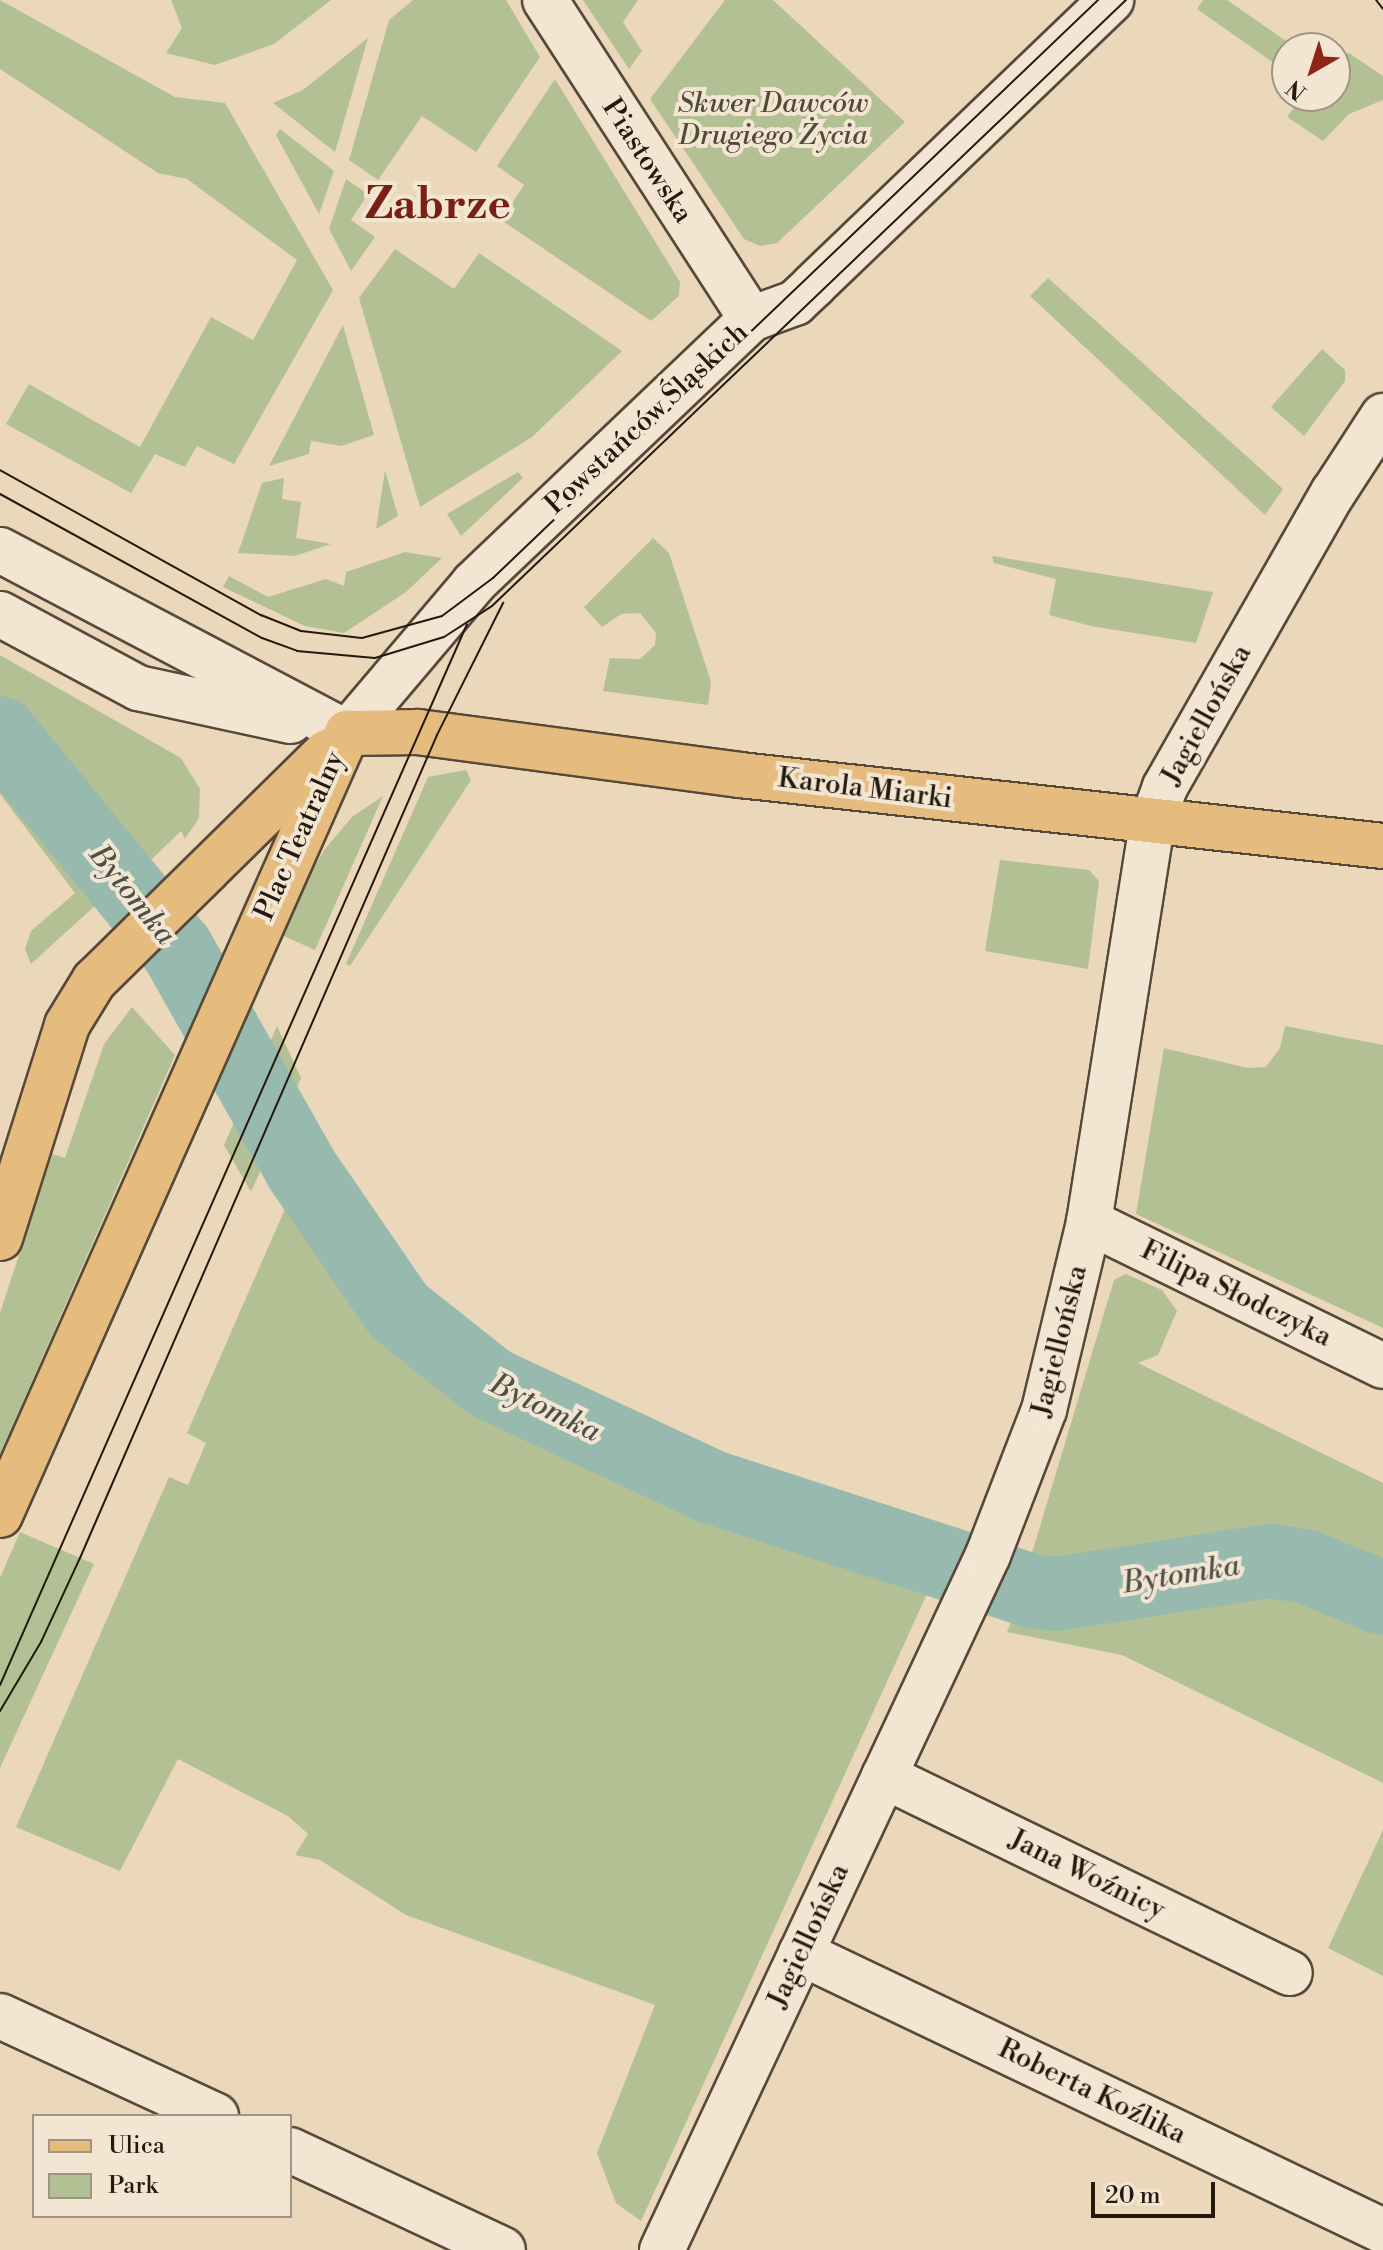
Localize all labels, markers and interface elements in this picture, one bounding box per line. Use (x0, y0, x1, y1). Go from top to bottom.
north arrow (1271, 32, 1351, 112)
text: N (1282, 74, 1312, 105)
park label: Skwer Dawców Drugiego Życia (678, 87, 868, 153)
street label: Piastowska (594, 93, 700, 229)
district label: Zabrze (365, 179, 511, 231)
street label: Powstańców Śląskich (538, 316, 756, 522)
street label: Jagiellońska (1155, 639, 1259, 791)
street label: Plac Teatralny (248, 746, 352, 926)
street label: Karola Miarki (776, 762, 954, 816)
water label: Bytomka (81, 838, 183, 952)
street label: Filipa Słodczyka (1135, 1233, 1337, 1355)
street label: Jagiellońska (1025, 1262, 1095, 1420)
water label: Bytomka (484, 1366, 606, 1450)
water label: Bytomka (1120, 1548, 1242, 1602)
street label: Jana Woźnicy (1004, 1823, 1170, 1927)
street label: Jagiellońska (761, 1859, 857, 2013)
street label: Roberta Koźlika (993, 2032, 1191, 2152)
legend (32, 2114, 292, 2218)
text: Ulica (108, 2131, 165, 2161)
scale bar (1095, 2166, 1219, 2216)
text: Park (108, 2171, 158, 2201)
text: 20 m (1105, 2181, 1161, 2211)

